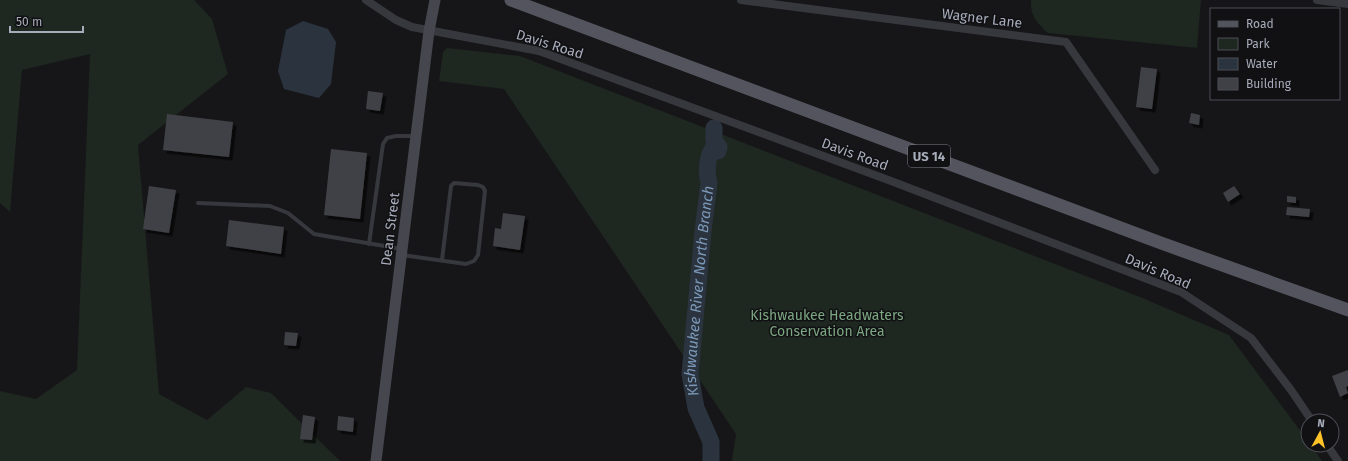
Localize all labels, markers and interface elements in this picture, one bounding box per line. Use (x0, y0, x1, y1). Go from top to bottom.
street label: Wagner Lane (941, 5, 1023, 32)
scale bar (10, 8, 83, 34)
legend (1210, 8, 1340, 100)
text: 50 m (16, 15, 42, 29)
text: Road (1246, 17, 1274, 31)
street label: Davis Road (514, 26, 586, 63)
text: Park (1246, 37, 1270, 51)
text: Water (1246, 57, 1278, 71)
text: Building (1246, 77, 1292, 91)
street label: Davis Road (819, 135, 890, 174)
road number: US 14 (908, 145, 950, 167)
water label: Kishwaukee River North Branch (681, 185, 718, 398)
street label: Dean Street (378, 190, 404, 267)
street label: Davis Road (1122, 250, 1193, 293)
park label: Kishwaukee Headwaters Conservation Area (750, 307, 904, 340)
north arrow (1300, 413, 1340, 453)
text: N (1317, 417, 1326, 430)

